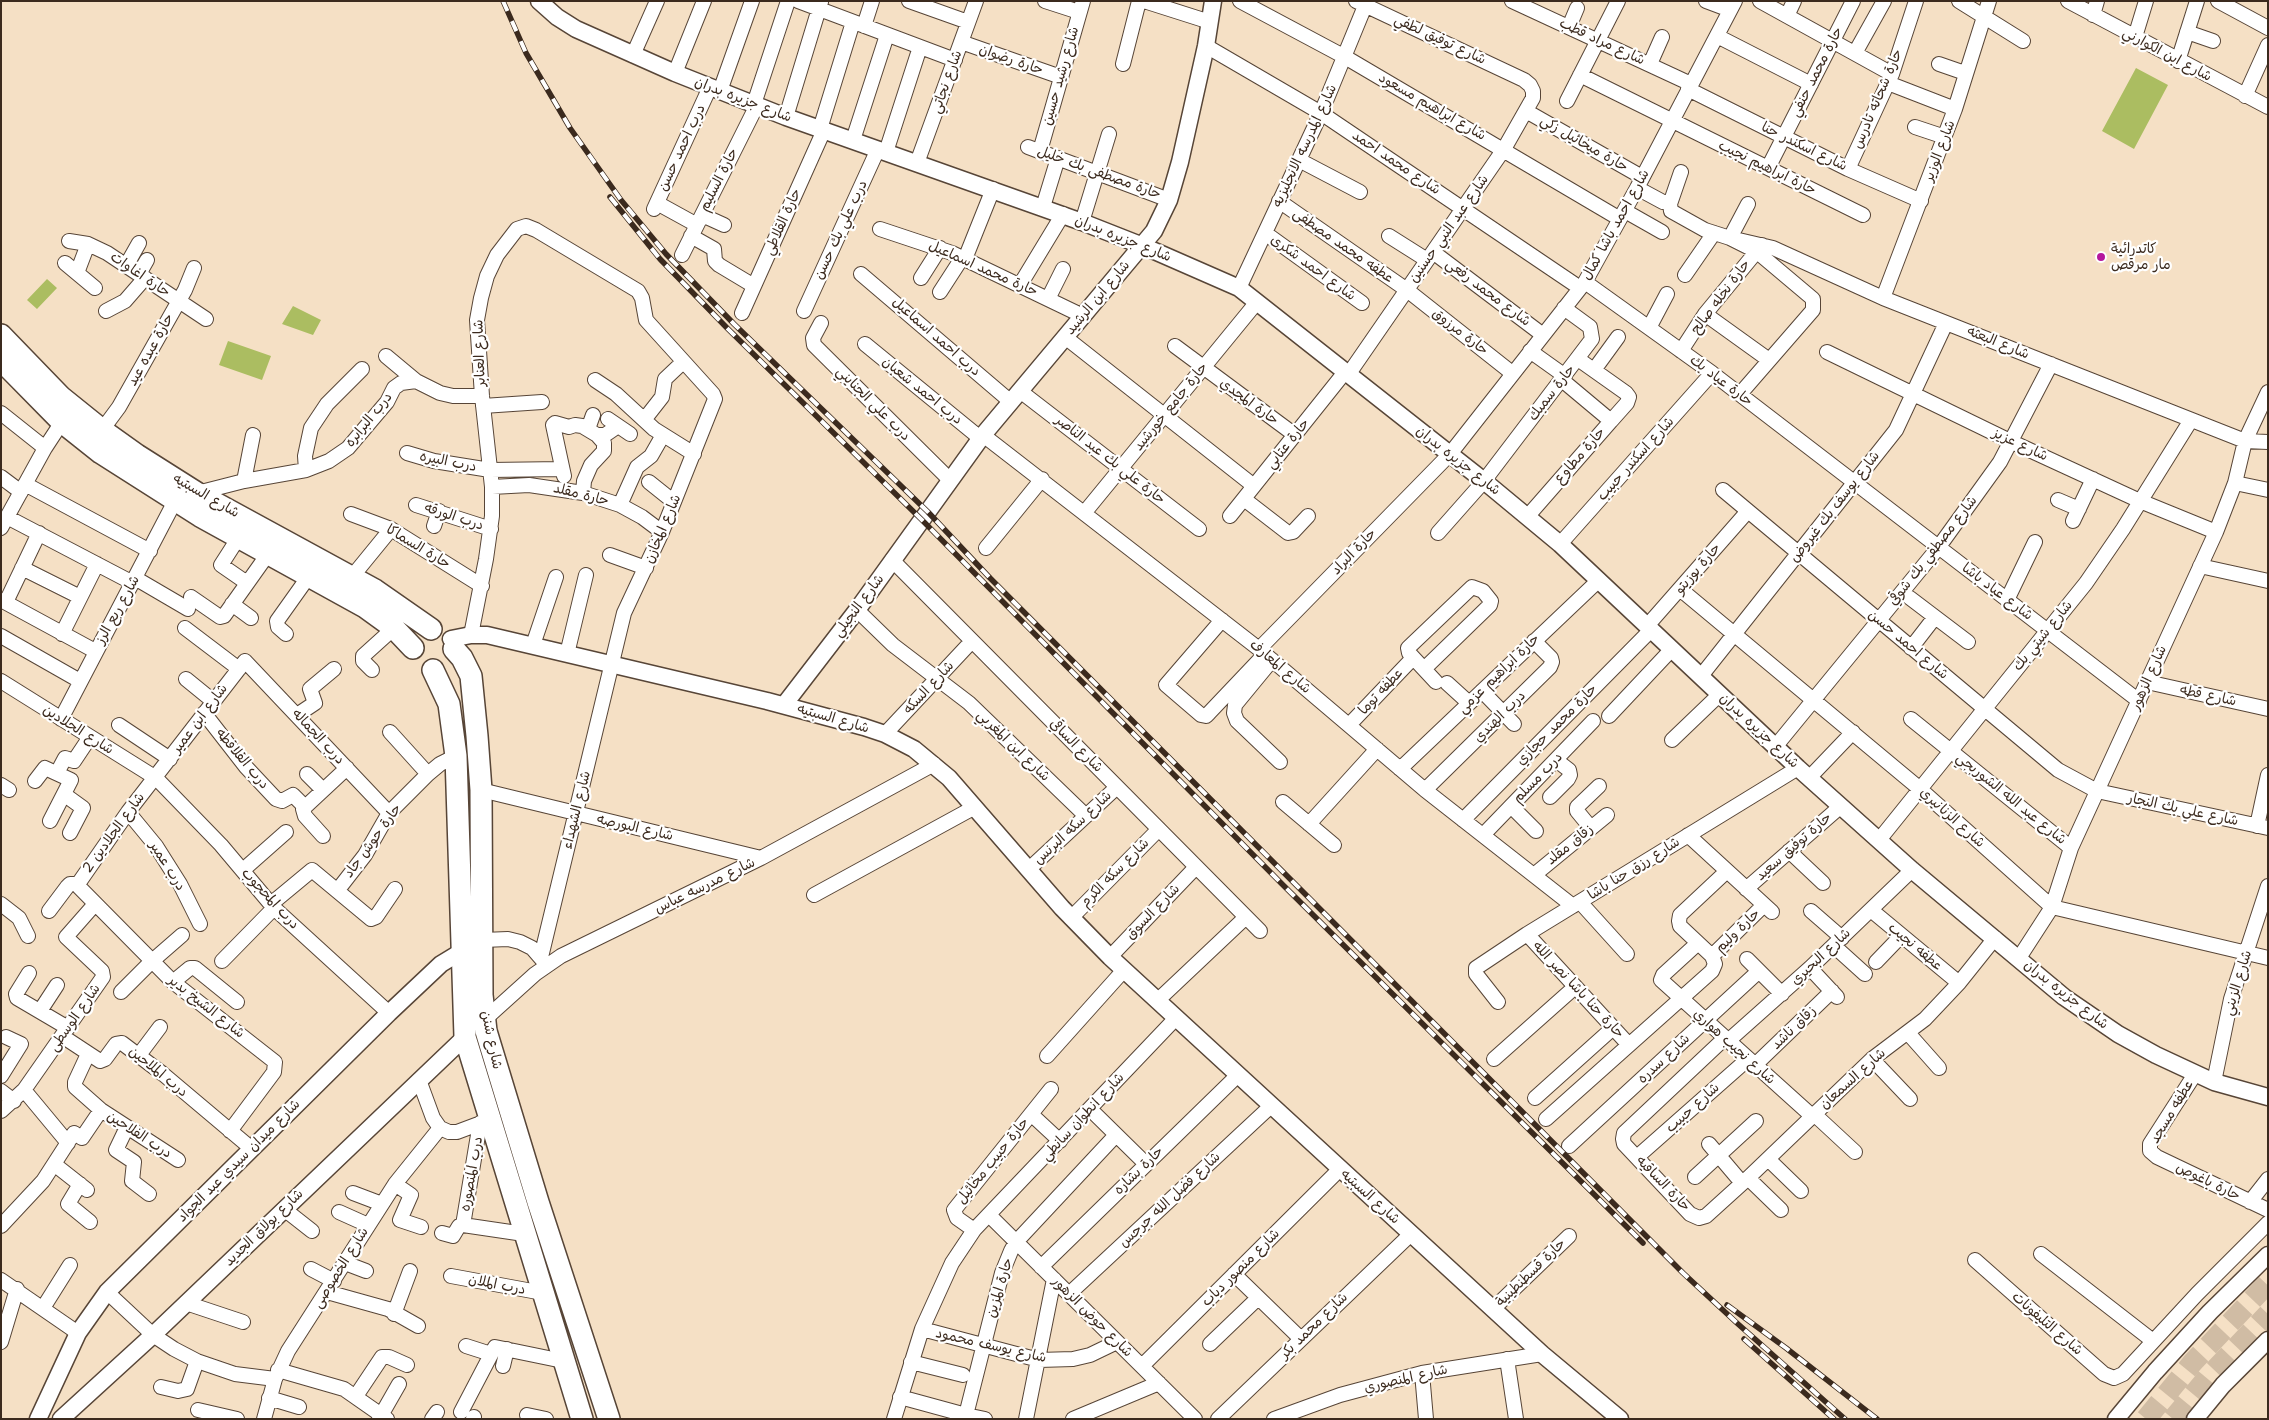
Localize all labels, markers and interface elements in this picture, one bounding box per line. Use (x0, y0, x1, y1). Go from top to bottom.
street label: شارع توفيق لطفي (1391, 11, 1489, 69)
street label: شارع مراد قطب (1556, 15, 1648, 69)
street label: حارة محمد حنفي (1787, 24, 1847, 120)
street label: شارع ابن الكوارني (2119, 24, 2215, 86)
street label: شارع رشيد حسين (1039, 25, 1083, 127)
street label: حارة رضوان (977, 41, 1045, 79)
street label: حارة شحاته تادرس (1849, 47, 1907, 151)
street label: شارع نجاتي (928, 48, 966, 116)
street label: شارع ابراهيم مسعود (1375, 69, 1489, 145)
street label: شارع جزيره بدران (692, 74, 794, 126)
street label: شارع المدرسه الانجليزيه (1269, 82, 1341, 210)
street label: درب احمد حسن (655, 102, 709, 194)
street label: حارة ميخائيل زكي (1537, 112, 1631, 176)
street label: شارع الوزير (1921, 118, 1959, 184)
street label: شارع اسكندر حنا (1758, 119, 1850, 175)
street label: شارع محمد احمد (1349, 127, 1443, 199)
street label: حارة ابراهيم نجيب (1715, 137, 1819, 199)
street label: حارة مصطفى بك خليل (1035, 143, 1163, 203)
street label: حارة السليم (696, 146, 742, 214)
street label: شارع احمد باشا كمال (1579, 167, 1653, 283)
street label: شارع عبد النبي حسنين (1405, 172, 1493, 286)
street label: درب علي بك حسن (811, 178, 871, 282)
street label: حارة القلاطي (761, 186, 805, 258)
street label: عطفه محمد مصطفى (1289, 205, 1397, 287)
street label: شارع جزيره بدران (1072, 212, 1174, 266)
street label: شارع احمد شكرى (1267, 231, 1359, 305)
street label: حارة محمد اسماعيل (926, 237, 1040, 301)
place label: كاتدرائية مار مرقص (2111, 241, 2171, 274)
street label: حارة اغاوات (107, 249, 173, 301)
marker: كاتدرائية مار مرقص (2095, 251, 2107, 263)
street label: شارع محمد رفعي (1442, 256, 1534, 330)
street label: شارع ابن الرشيد (1062, 257, 1134, 339)
street label: حارة نخله صالح (1688, 257, 1754, 337)
street label: درب احمد اسماعيل (888, 294, 984, 380)
street label: حارة مرزوق (1429, 305, 1491, 359)
street label: حارة عبده عيد (124, 311, 178, 389)
street label: شارع العنابر (470, 319, 490, 387)
street label: شارع البعثه (1964, 323, 2032, 363)
street label: حارة عياد بك (1686, 352, 1756, 410)
street label: درب احمد شعبان (878, 353, 966, 429)
street label: حارة جامع خورشيد (1130, 360, 1212, 454)
street label: حارة سمبك (1525, 362, 1579, 424)
street label: درب علي الجنايني (832, 363, 914, 445)
street label: حارة المجدي (1216, 375, 1282, 429)
street label: درب البرابره (342, 389, 396, 451)
street label: حارة علي بك عبد الناصر (1052, 412, 1168, 508)
street label: شارع اسكندر حبيب (1594, 414, 1678, 504)
street label: حارة عتابي (1263, 415, 1313, 473)
street label: شارع جزيره بدران (1412, 423, 1504, 499)
street label: حارة مطاوع (1551, 424, 1609, 488)
street label: شارع عزيز (1990, 425, 2050, 465)
street label: درب البيره (418, 448, 478, 476)
street label: شارع يوسف بك غيروض (1786, 448, 1884, 566)
street label: شارع السبتيه (170, 470, 242, 522)
street label: حارة مقلد (552, 480, 610, 510)
street label: شارع المخازن (641, 492, 685, 566)
street label: شارع مصطفي بك شوقي (1885, 493, 1981, 609)
street label: درب الورقه (422, 500, 486, 534)
street label: حارة السماكا (383, 521, 453, 573)
street label: حارة البراد (1328, 525, 1380, 579)
street label: حارة بوزيتو (1671, 540, 1725, 598)
street label: شارع عياد باشا (1958, 560, 2036, 624)
street label: شارع النجيلي (830, 571, 888, 641)
street label: شارع ربع الرز (92, 573, 144, 647)
street label: شارع شيتي بك (2010, 598, 2076, 674)
street label: شارع احمد حسن (1864, 607, 1952, 683)
street label: حارة ابراهيم عزمي (1455, 631, 1543, 717)
street label: شارع المعارف (1246, 636, 1314, 698)
street label: شارع الزهور (2127, 643, 2171, 713)
street label: شارع السكه (900, 658, 958, 718)
street label: عطفه توما (1355, 665, 1407, 719)
street label: شارع ابن عمير (168, 681, 232, 757)
street label: حارة محمد حجازي (1513, 681, 1601, 769)
street label: شارع قطه (2178, 682, 2238, 710)
street label: درب الهندي (1471, 688, 1529, 746)
street label: شارع جزيره بدران (1716, 690, 1802, 772)
street label: شارع السبتيه (795, 701, 871, 737)
street label: شارع الجلادين (39, 702, 117, 758)
street label: درب الجماله (288, 706, 348, 768)
street label: شارع ابن المغربي (973, 707, 1053, 785)
street label: شارع الساقي (1046, 716, 1106, 776)
street label: درب الفلافطه (212, 725, 272, 793)
street label: درب مسلم (1510, 749, 1566, 807)
street label: شارع عبد الله الشوربجي (1953, 749, 2069, 849)
street label: شارع الشهداء (559, 769, 595, 851)
street label: شارع الزنانيري (1916, 784, 1988, 852)
street label: شارع سكه البرنس (1031, 788, 1115, 868)
street label: شارع الجلادين 2 (79, 790, 149, 876)
street label: شارع علي بك النجار (2126, 790, 2240, 830)
street label: حارة حوش جاد (341, 801, 405, 881)
street label: حارة توفيق سعيد (1753, 809, 1835, 885)
street label: شارع البورصه (595, 811, 675, 845)
street label: زقاق مقلد (1543, 821, 1597, 869)
street label: شارع رزق حنا باشا (1585, 834, 1683, 904)
street label: شارع سكه الكرم (1077, 835, 1153, 911)
street label: درب عمير (145, 838, 189, 894)
street label: شارع مدرسه عباس (652, 854, 758, 918)
street label: درب المحجوب (238, 865, 302, 933)
street label: شارع السوق (1122, 881, 1184, 943)
street label: حارة وليم (1712, 906, 1764, 956)
street label: عطفه نجيب (1884, 919, 1946, 975)
street label: شارع البحيري (1788, 925, 1854, 989)
street label: حارة حنا باشا نصر الله (1529, 938, 1627, 1042)
street label: شارع الزيني (2220, 948, 2256, 1018)
street label: شارع جزيره بدران (2020, 957, 2112, 1033)
street label: شارع الشيخ بدير (164, 972, 248, 1042)
street label: شارع الوسطى (46, 981, 104, 1055)
street label: زقاق ناشد (1768, 1003, 1820, 1053)
street label: شارع نجيب هواري (1689, 1006, 1779, 1088)
street label: شارع شنن (477, 1009, 505, 1071)
street label: شارع سدره (1634, 1030, 1694, 1088)
street label: درب الملاحين (125, 1043, 191, 1101)
street label: شارع السمعان (1817, 1045, 1889, 1113)
street label: شارع انطوان سانطي (1038, 1070, 1128, 1164)
street label: عطفه مسجد (2147, 1077, 2197, 1147)
street label: شارع حبيب (1663, 1080, 1723, 1136)
street label: شارع ميدان سيدي عبد الجواد (174, 1096, 304, 1226)
street label: درب الفلاحين (103, 1108, 175, 1162)
street label: حارة حبيب مخائيل (953, 1114, 1033, 1208)
street label: درب المنصوره (457, 1135, 487, 1213)
street label: حارة بشاره (1111, 1143, 1167, 1199)
street label: شارع فضل الله جرجس (1116, 1149, 1224, 1251)
street label: حارة الساقيه (1632, 1153, 1694, 1215)
street label: حارة باغوص (2173, 1159, 2243, 1205)
street label: شارع السبتيه (1337, 1166, 1403, 1228)
street label: شارع بولاق الجديد (221, 1186, 307, 1270)
street label: شارع الخصوصى (309, 1225, 373, 1311)
street label: شارع منصور دياب (1199, 1226, 1283, 1310)
street label: حارة قسطنطينية (1493, 1235, 1569, 1311)
street label: حارة المزين (983, 1256, 1017, 1320)
street label: درب الملان (467, 1271, 527, 1299)
street label: شارع حوض الزهور (1048, 1273, 1136, 1361)
street label: شارع محمد بكر (1276, 1289, 1352, 1363)
street label: شارع التليفونات (2008, 1289, 2086, 1359)
street label: شارع يوسف محمود (934, 1325, 1048, 1367)
street label: شارع المنصوري (1363, 1361, 1449, 1397)

